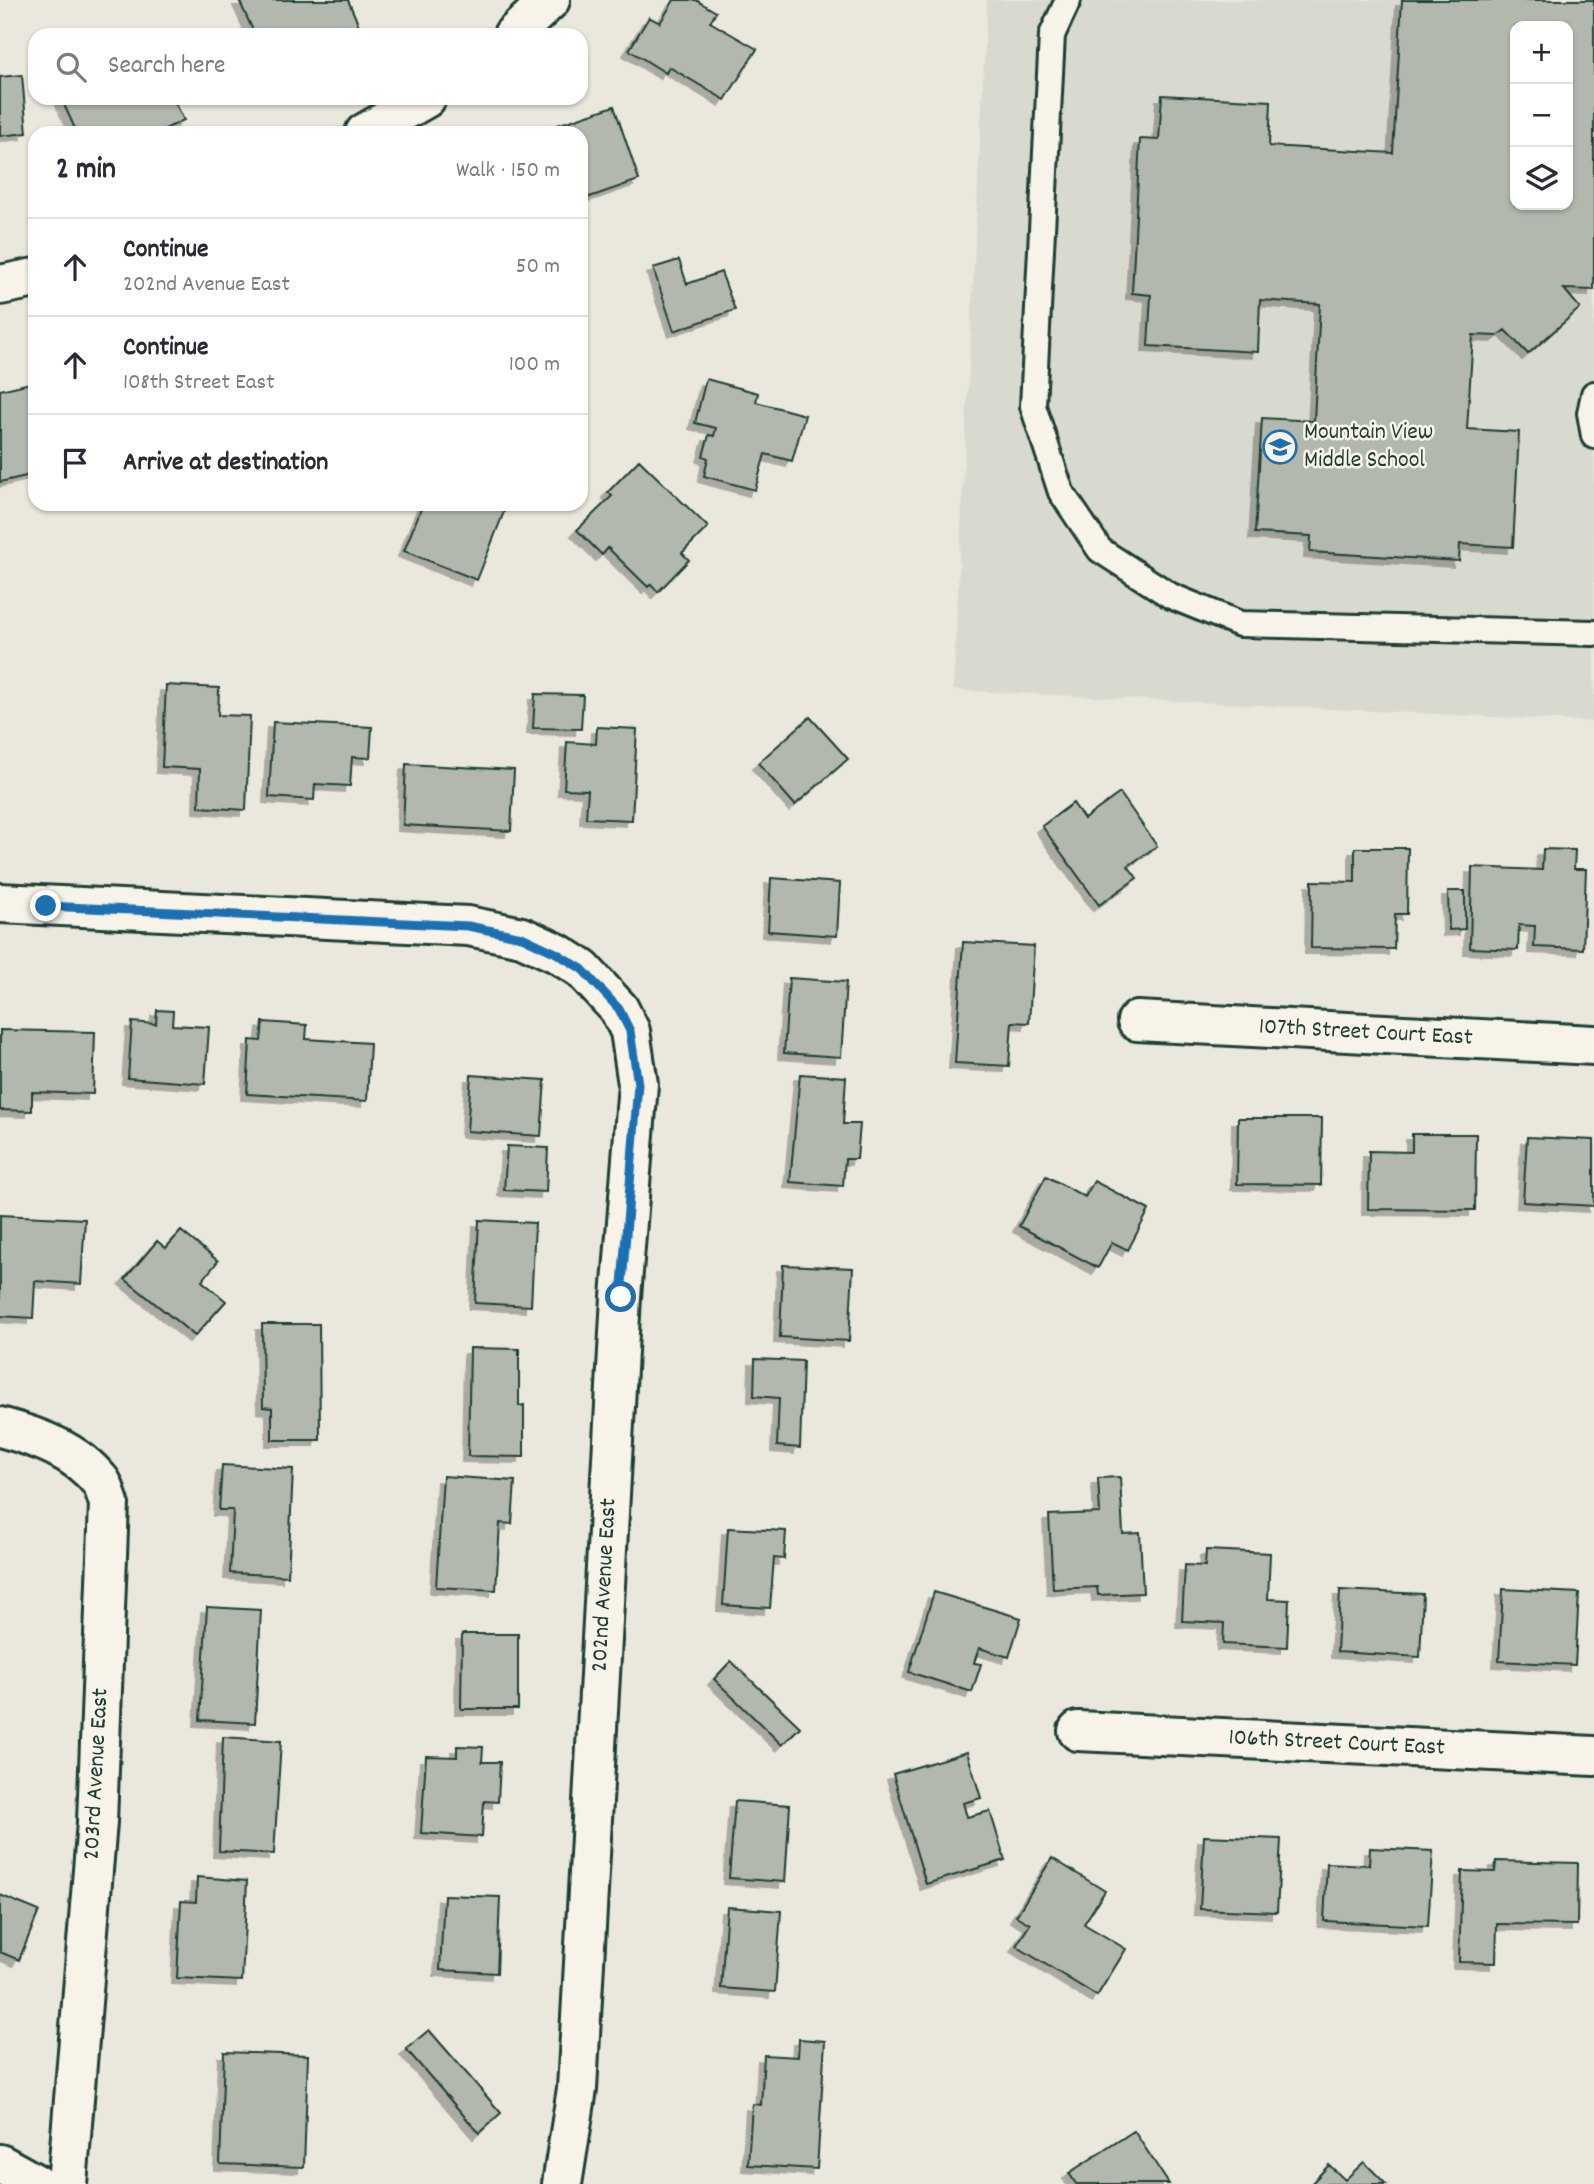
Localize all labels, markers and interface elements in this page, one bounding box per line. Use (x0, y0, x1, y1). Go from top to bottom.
map controls (1510, 21, 1573, 210)
button: + (1510, 21, 1573, 84)
search box (28, 28, 588, 105)
icon: search (52, 48, 90, 86)
text: Search here (108, 48, 226, 85)
button: − (1510, 84, 1573, 147)
button: layers (1510, 147, 1573, 210)
text: 2 min (56, 150, 116, 193)
text: Walk · 150 m (456, 155, 560, 188)
text: Continue (123, 232, 208, 269)
icon: ahead (56, 248, 94, 286)
text: 50 m (516, 251, 560, 284)
text: 202nd Avenue East (123, 269, 290, 302)
text: Continue (123, 330, 208, 367)
icon: ahead (56, 346, 94, 384)
text: 100 m (509, 349, 560, 382)
text: 108th Street East (123, 367, 275, 400)
place label: Mountain View Middle School (1304, 416, 1433, 478)
school or university icon: Mountain View Middle School (1261, 428, 1299, 466)
icon: arrive (56, 444, 94, 482)
text: Arrive at destination (123, 445, 328, 482)
route end (30, 890, 61, 921)
street label: 107th Street Court East (1258, 1010, 1474, 1056)
route start (605, 1281, 636, 1312)
street label: 202nd Avenue East (583, 1497, 627, 1673)
street label: 203rd Avenue East (76, 1687, 118, 1861)
street label: 106th Street Court East (1228, 1721, 1446, 1766)

